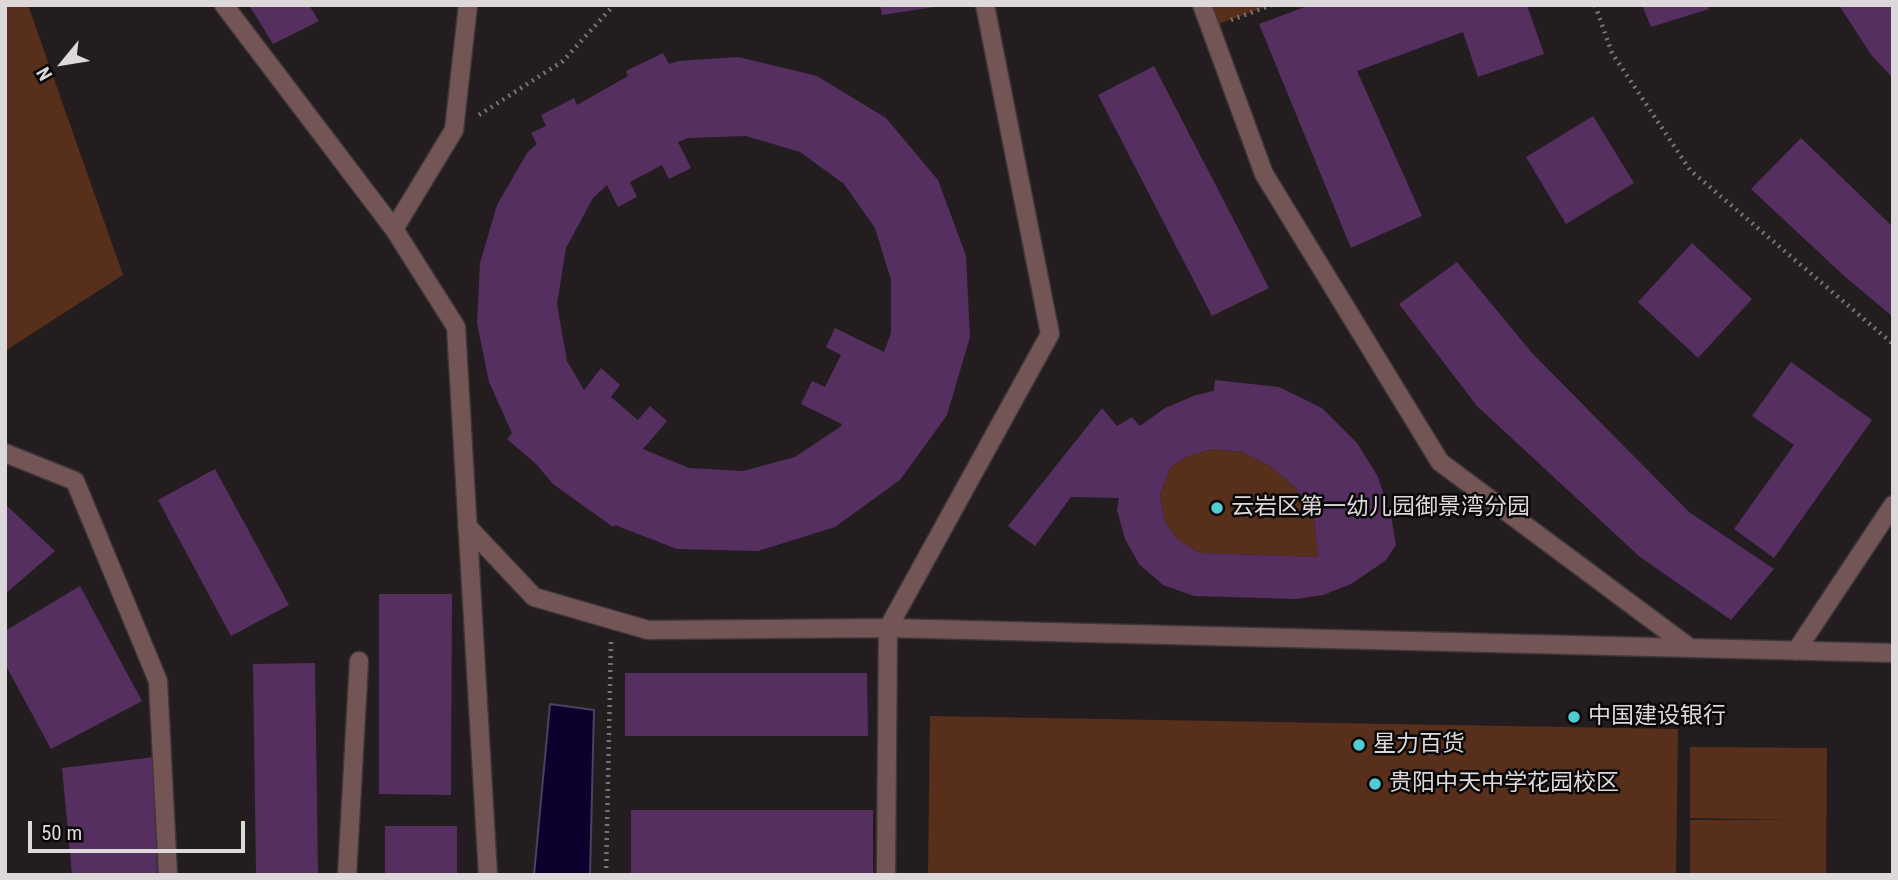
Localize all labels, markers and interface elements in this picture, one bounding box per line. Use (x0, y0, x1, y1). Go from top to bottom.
north arrow (28, 28, 98, 98)
text: N (32, 63, 57, 85)
place label: 云岩区第一幼儿园御景湾分园 (1231, 494, 1530, 522)
marker: 云岩区第一幼儿园御景湾分园 (1209, 500, 1225, 516)
place label: 中国建设银行 (1588, 703, 1726, 731)
marker: 中国建设银行 (1566, 709, 1582, 725)
place label: 星力百货 (1373, 731, 1465, 759)
marker: 星力百货 (1351, 737, 1367, 753)
place label: 贵阳中天中学花园校区 (1389, 770, 1619, 798)
marker: 贵阳中天中学花园校区 (1367, 776, 1383, 792)
scale bar (32, 806, 248, 850)
text: 50 m (41, 821, 82, 845)

